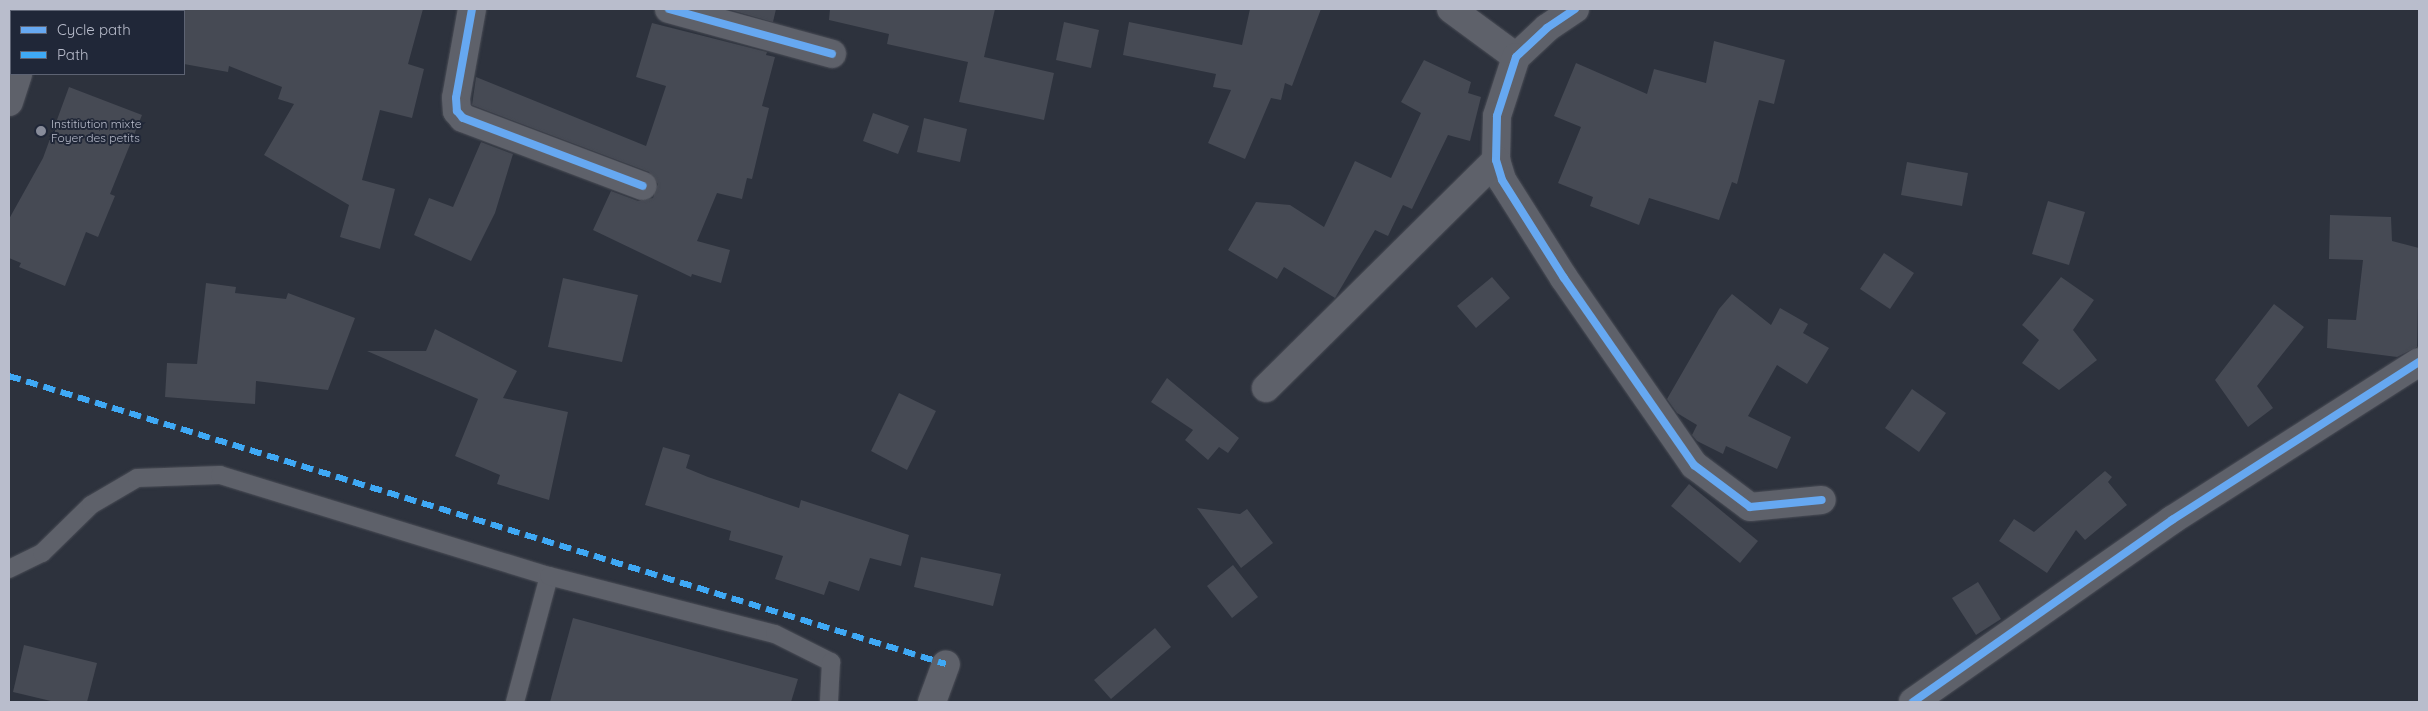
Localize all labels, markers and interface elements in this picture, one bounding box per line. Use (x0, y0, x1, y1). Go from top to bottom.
legend (10, 10, 185, 75)
text: Cycle path (57, 20, 131, 39)
text: Path (57, 45, 89, 64)
place label: Institiution mixte Foyer des petits (51, 117, 141, 145)
marker: Institiution mixte Foyer des petits (35, 125, 47, 137)

